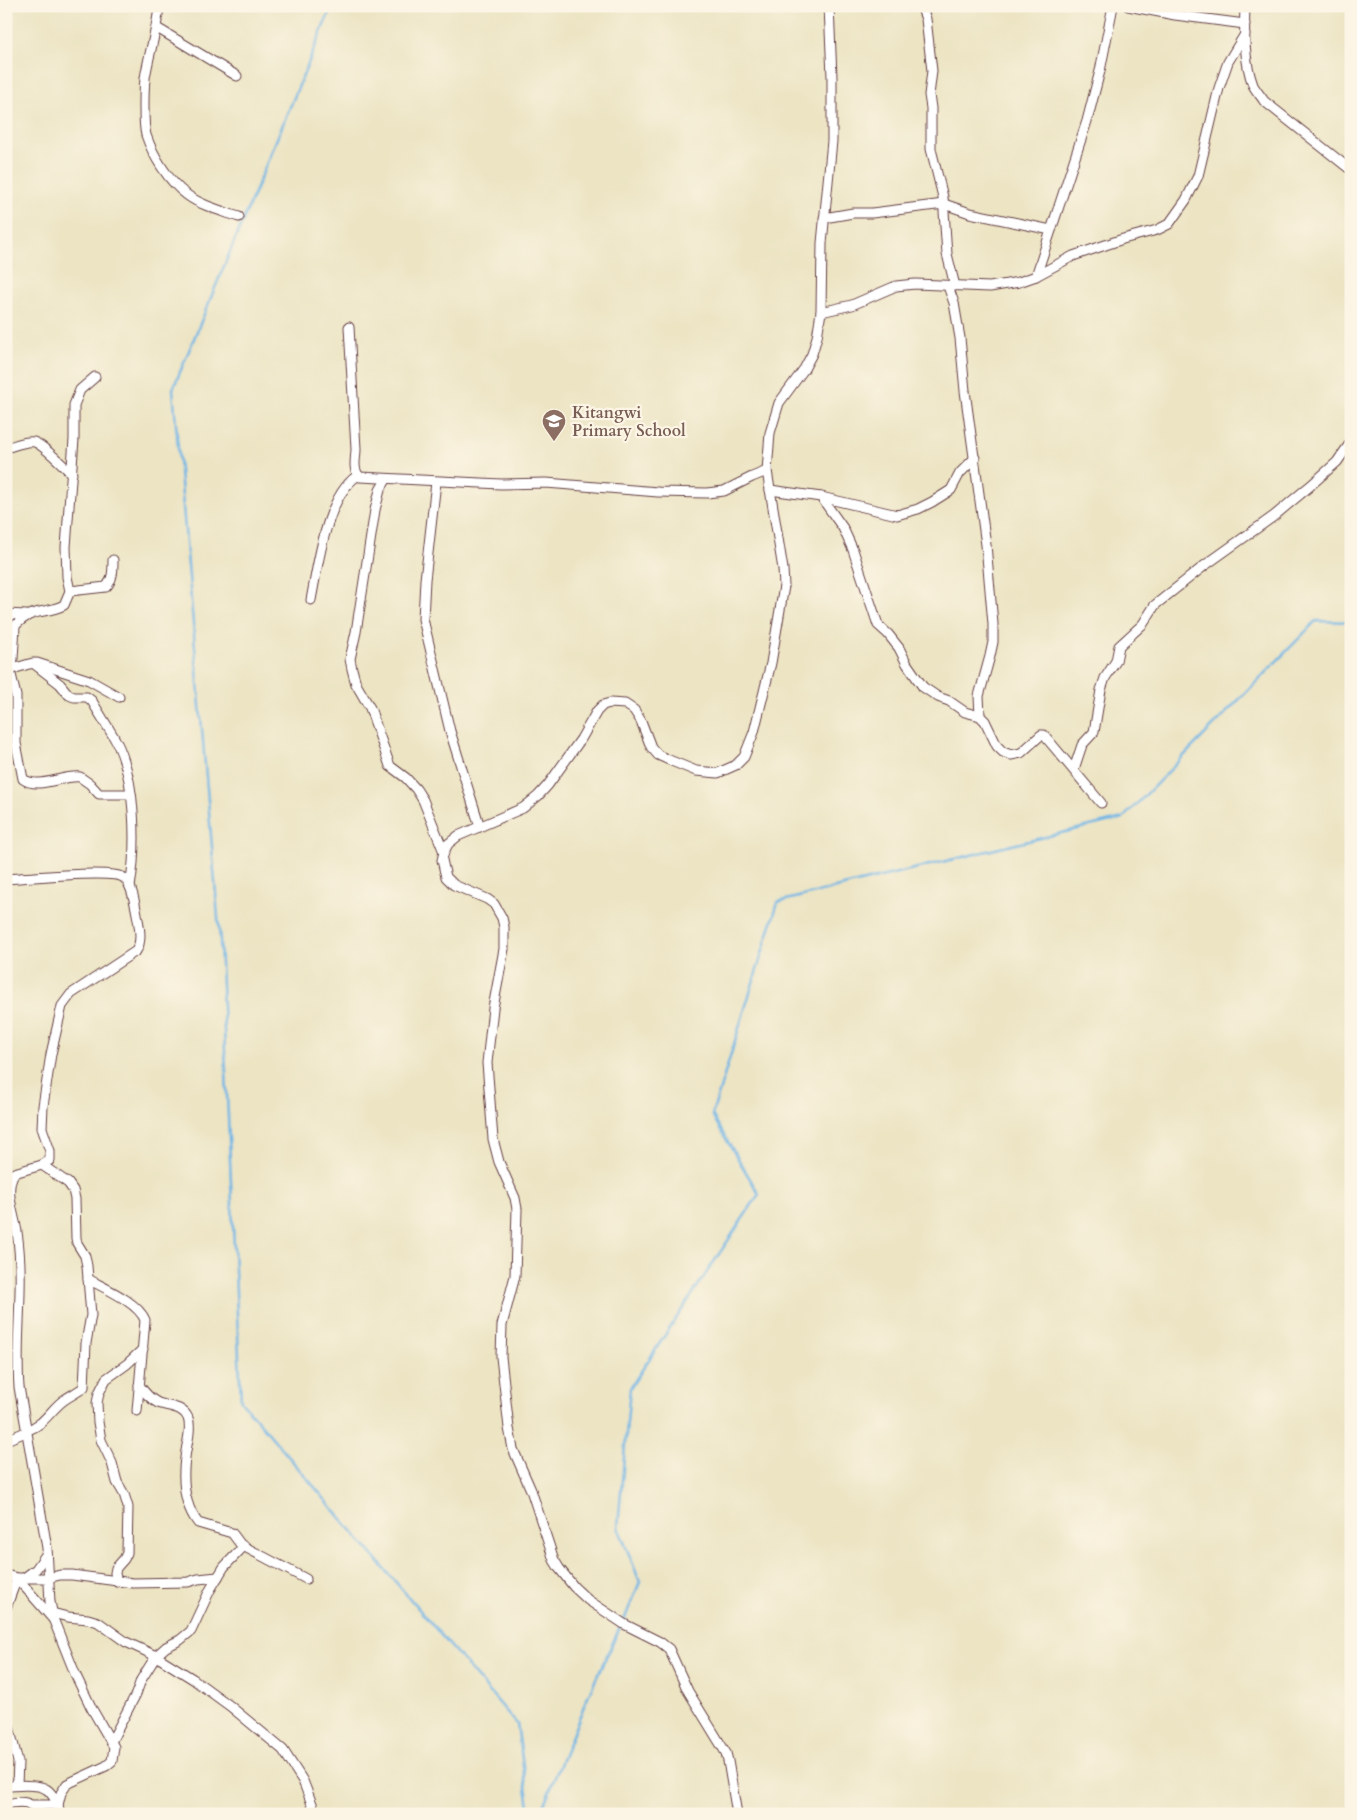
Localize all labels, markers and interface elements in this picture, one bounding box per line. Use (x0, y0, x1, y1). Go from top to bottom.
place label: Kitangwi Primary School (572, 402, 686, 442)
school or university icon: Kitangwi Primary School (541, 408, 567, 442)

